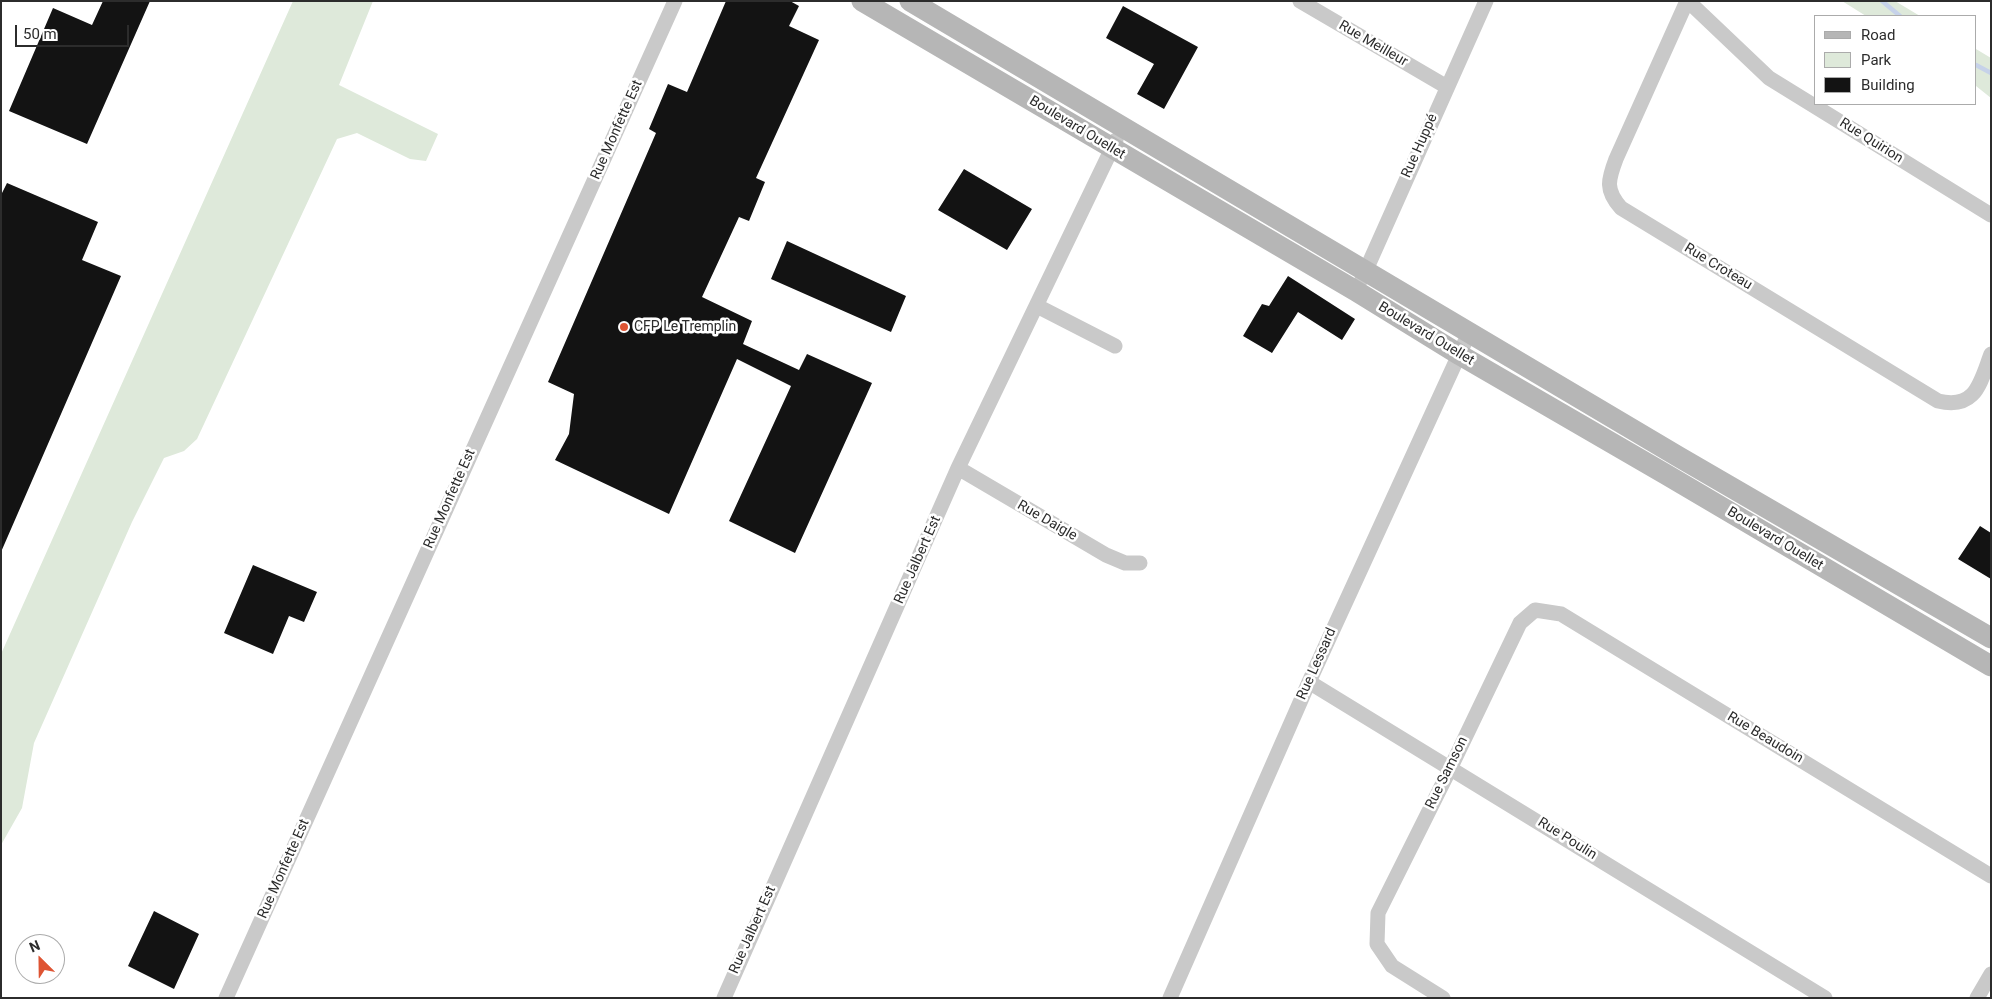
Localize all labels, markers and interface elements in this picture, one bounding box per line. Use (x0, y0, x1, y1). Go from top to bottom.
scale bar (18, 15, 131, 47)
legend (1814, 15, 1977, 105)
street label: Rue Meilleur (1335, 17, 1411, 71)
text: 50 m (23, 25, 57, 43)
text: Road (1861, 26, 1895, 44)
text: Park (1861, 51, 1891, 69)
text: Building (1861, 76, 1915, 94)
street label: Rue Monfette Est (588, 78, 646, 182)
street label: Boulevard Ouellet (1026, 93, 1128, 163)
street label: Rue Huppé (1398, 111, 1442, 181)
street label: Rue Quirion (1836, 115, 1906, 167)
street label: Rue Croteau (1681, 240, 1755, 294)
street label: Boulevard Ouellet (1375, 299, 1477, 369)
place label: CFP Le Tremplin (634, 319, 736, 335)
marker: CFP Le Tremplin (618, 321, 630, 333)
street label: Rue Monfette Est (421, 447, 479, 551)
street label: Rue Daigle (1014, 497, 1080, 545)
street label: Boulevard Ouellet (1724, 504, 1826, 574)
street label: Rue Jalbert Est (891, 514, 945, 606)
street label: Rue Lessard (1294, 626, 1340, 702)
street label: Rue Beaudoin (1724, 709, 1806, 767)
street label: Rue Samson (1422, 734, 1472, 812)
street label: Rue Poulin (1534, 814, 1600, 864)
street label: Rue Monfette Est (255, 817, 313, 921)
street label: Rue Jalbert Est (726, 884, 780, 976)
north arrow (15, 934, 65, 984)
text: N (27, 937, 42, 955)

